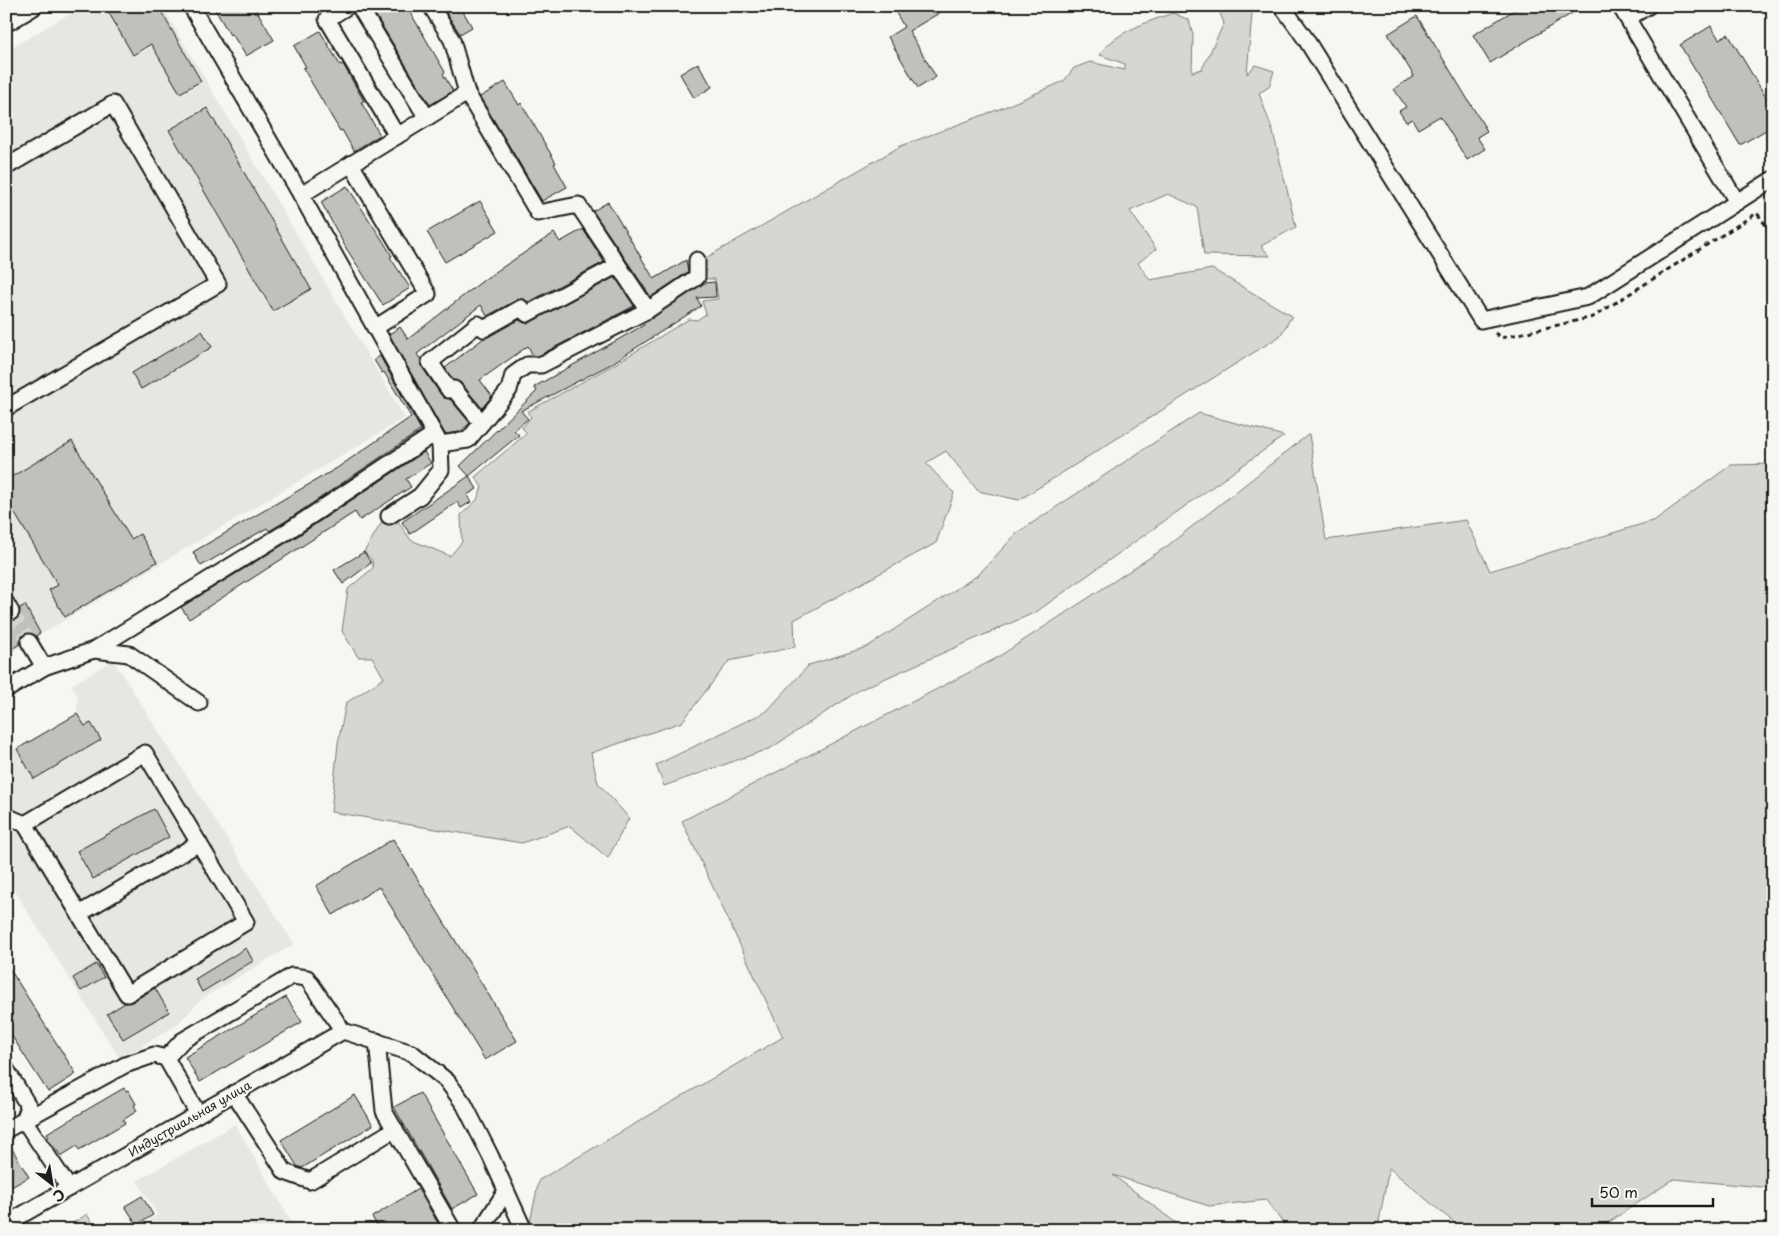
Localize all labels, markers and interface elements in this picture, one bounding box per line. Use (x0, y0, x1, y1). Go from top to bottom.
street label: Индустриальная улица (125, 1075, 255, 1161)
north arrow (28, 1158, 78, 1208)
scale bar (1592, 1176, 1713, 1208)
text: 50 m (1599, 1180, 1638, 1203)
text: С (49, 1184, 69, 1207)

